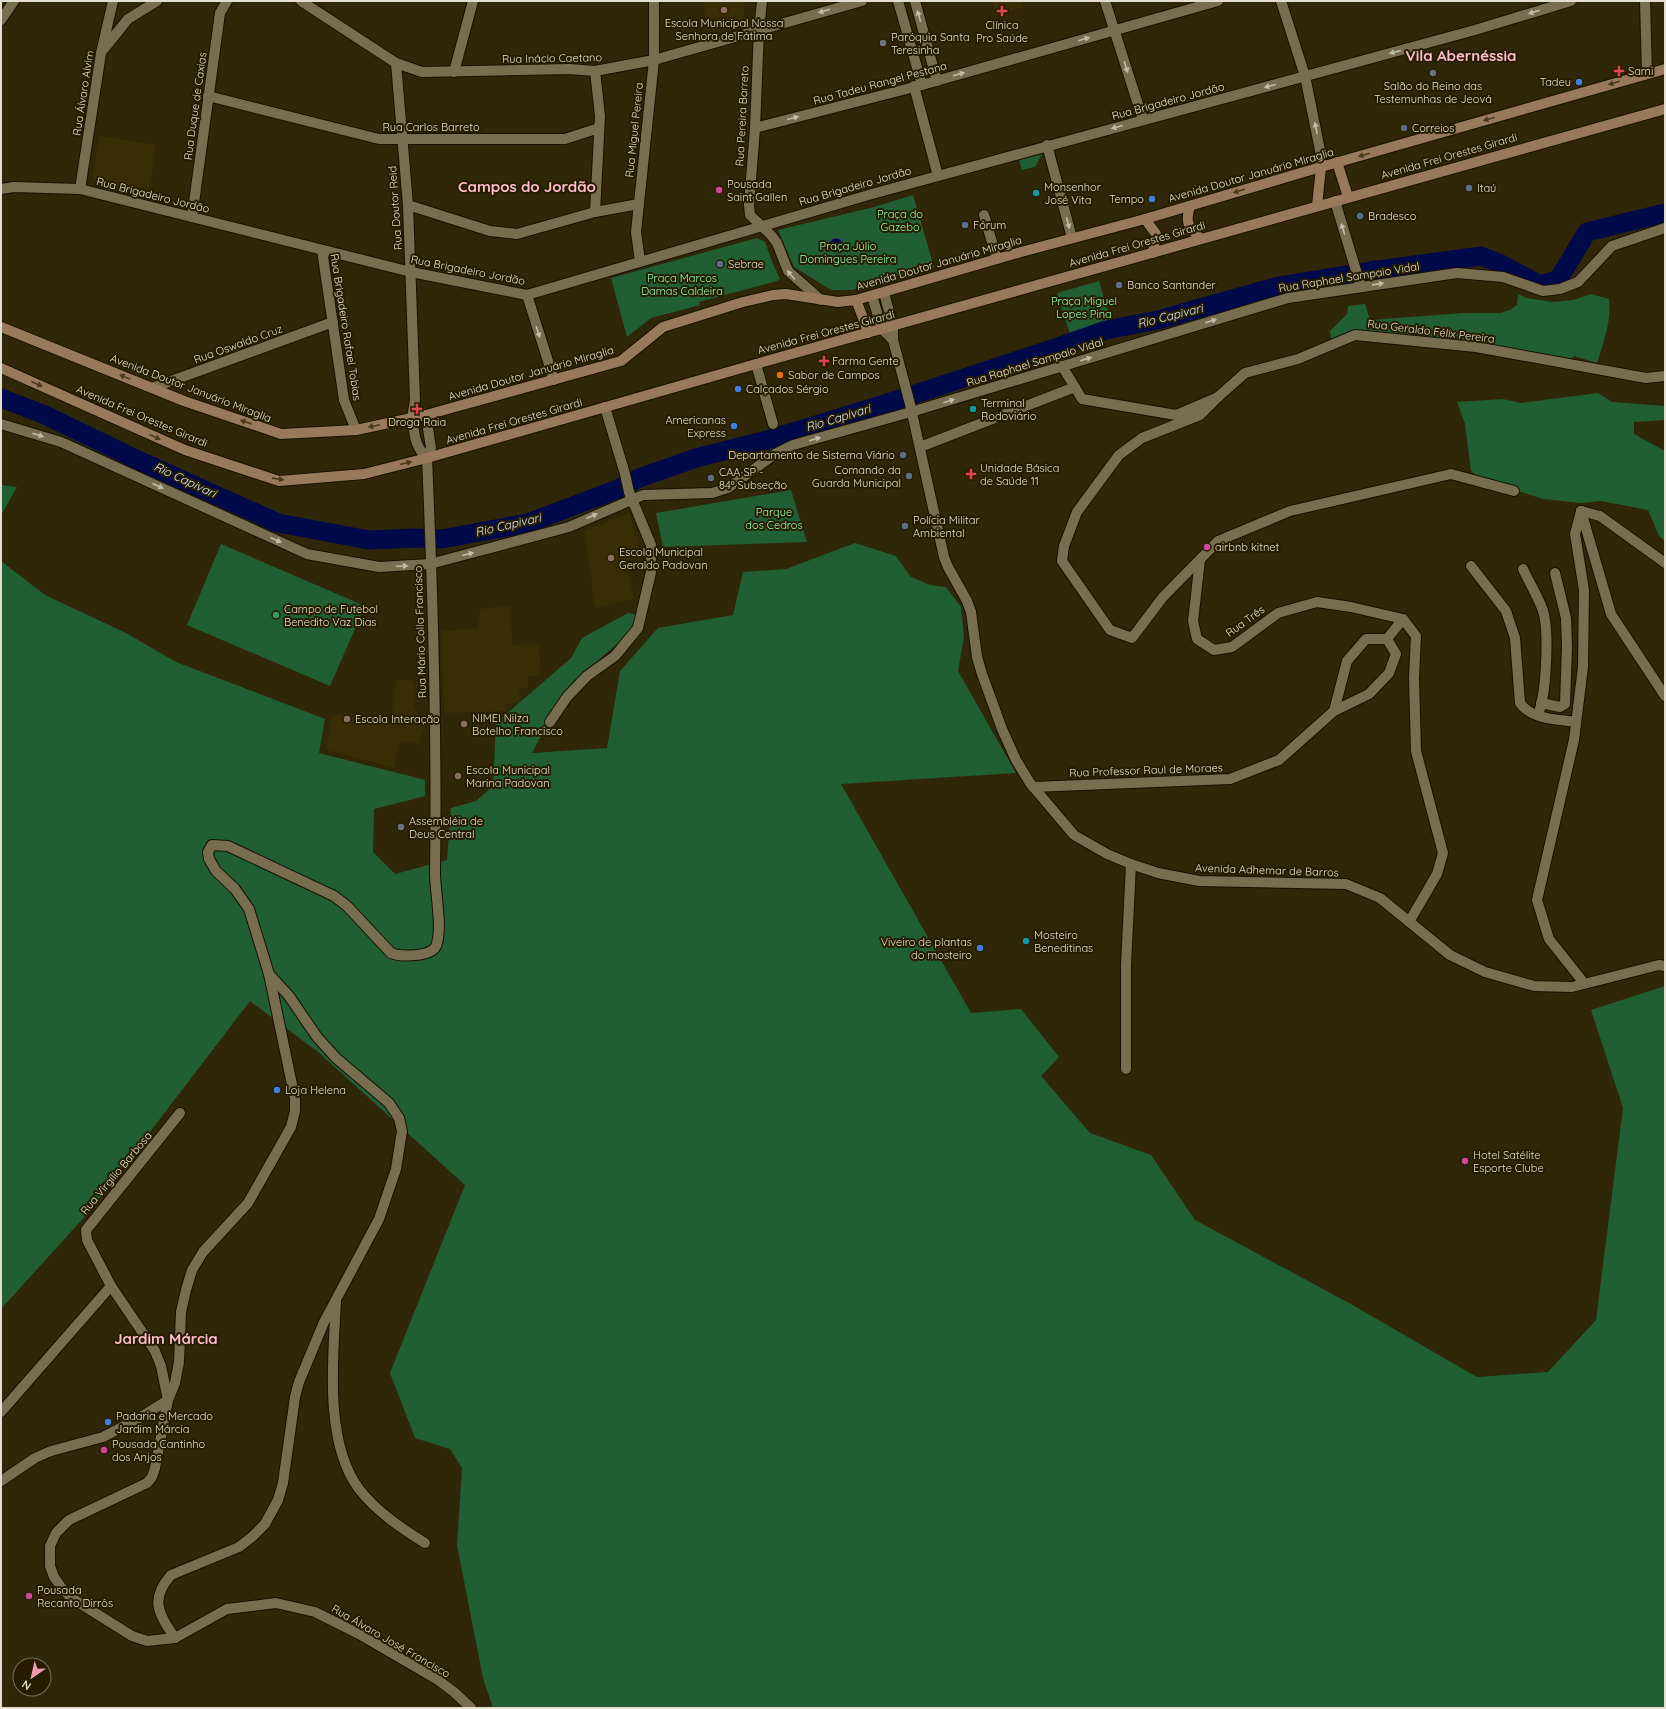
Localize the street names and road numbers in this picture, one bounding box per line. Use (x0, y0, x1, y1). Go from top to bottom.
street label: Rua Álvaro Alvim (69, 49, 97, 137)
street label: Rua Inácio Caetano (502, 50, 603, 66)
street label: Rua Duque de Caxias (181, 51, 209, 161)
street label: Rua Tadeu Rangel Pestana (812, 58, 948, 108)
street label: Rua Pereira Barreto (732, 65, 752, 167)
street label: Rua Brigadeiro Jordão (1110, 79, 1226, 123)
street label: Rua Miguel Pereira (622, 82, 646, 178)
street label: Rua Carlos Barreto (382, 120, 480, 134)
street label: Avenida Frei Orestes Girardi (1379, 130, 1519, 182)
street label: Avenida Doutor Januário Miraglia (1167, 145, 1335, 205)
street label: Rua Brigadeiro Jordão (797, 163, 913, 209)
street label: Rua Doutor Reid (385, 166, 405, 250)
street label: Rua Brigadeiro Jordão (95, 174, 211, 216)
street label: Avenida Frei Orestes Girardi (1067, 218, 1207, 270)
street label: Avenida Doutor Januário Miraglia (855, 233, 1023, 293)
street label: Rua Brigadeiro Jordão (410, 252, 527, 288)
street label: Rua Brigadeiro Rafael Tobias (327, 253, 365, 401)
street label: Rua Raphael Sampaio Vidal (1278, 259, 1420, 295)
street label: Avenida Frei Orestes Girardi (756, 307, 896, 357)
street label: Rua Geraldo Félix Pereira (1367, 316, 1495, 346)
street label: Rua Oswaldo Cruz (192, 321, 284, 367)
street label: Rua Raphael Sampaio Vidal (965, 334, 1105, 390)
street label: Avenida Doutor Januário Miraglia (447, 343, 615, 403)
street label: Avenida Doutor Januário Miraglia (108, 351, 274, 425)
street label: Avenida Frei Orestes Girardi (74, 382, 210, 450)
street label: Avenida Frei Orestes Girardi (444, 395, 584, 447)
street label: Rua Mário Colla Francisco (411, 565, 429, 698)
street label: Rua Três (1223, 602, 1267, 640)
street label: Rua Professor Raul de Moraes (1069, 760, 1223, 780)
street label: Avenida Adhemar de Barros (1195, 860, 1339, 880)
street label: Rua Virgílio Barbosa (77, 1129, 155, 1217)
street label: Rua Álvaro José Francisco (329, 1601, 453, 1681)

